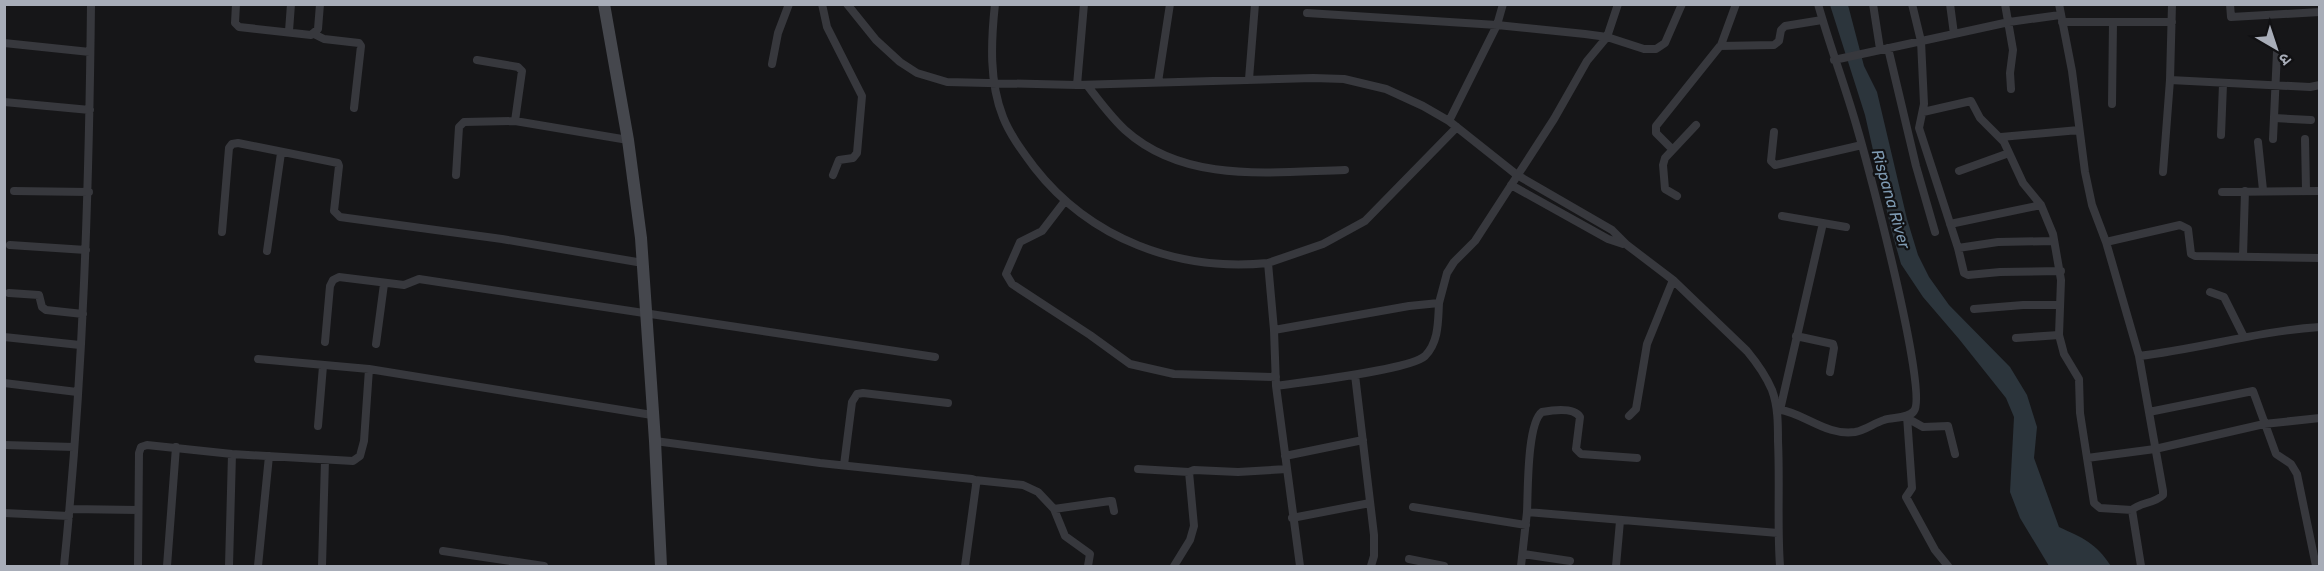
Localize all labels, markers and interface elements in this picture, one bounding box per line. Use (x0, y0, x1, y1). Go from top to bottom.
north arrow (2246, 18, 2306, 78)
text: उ (2275, 49, 2295, 70)
water label: Rispana River (1868, 147, 1914, 252)

